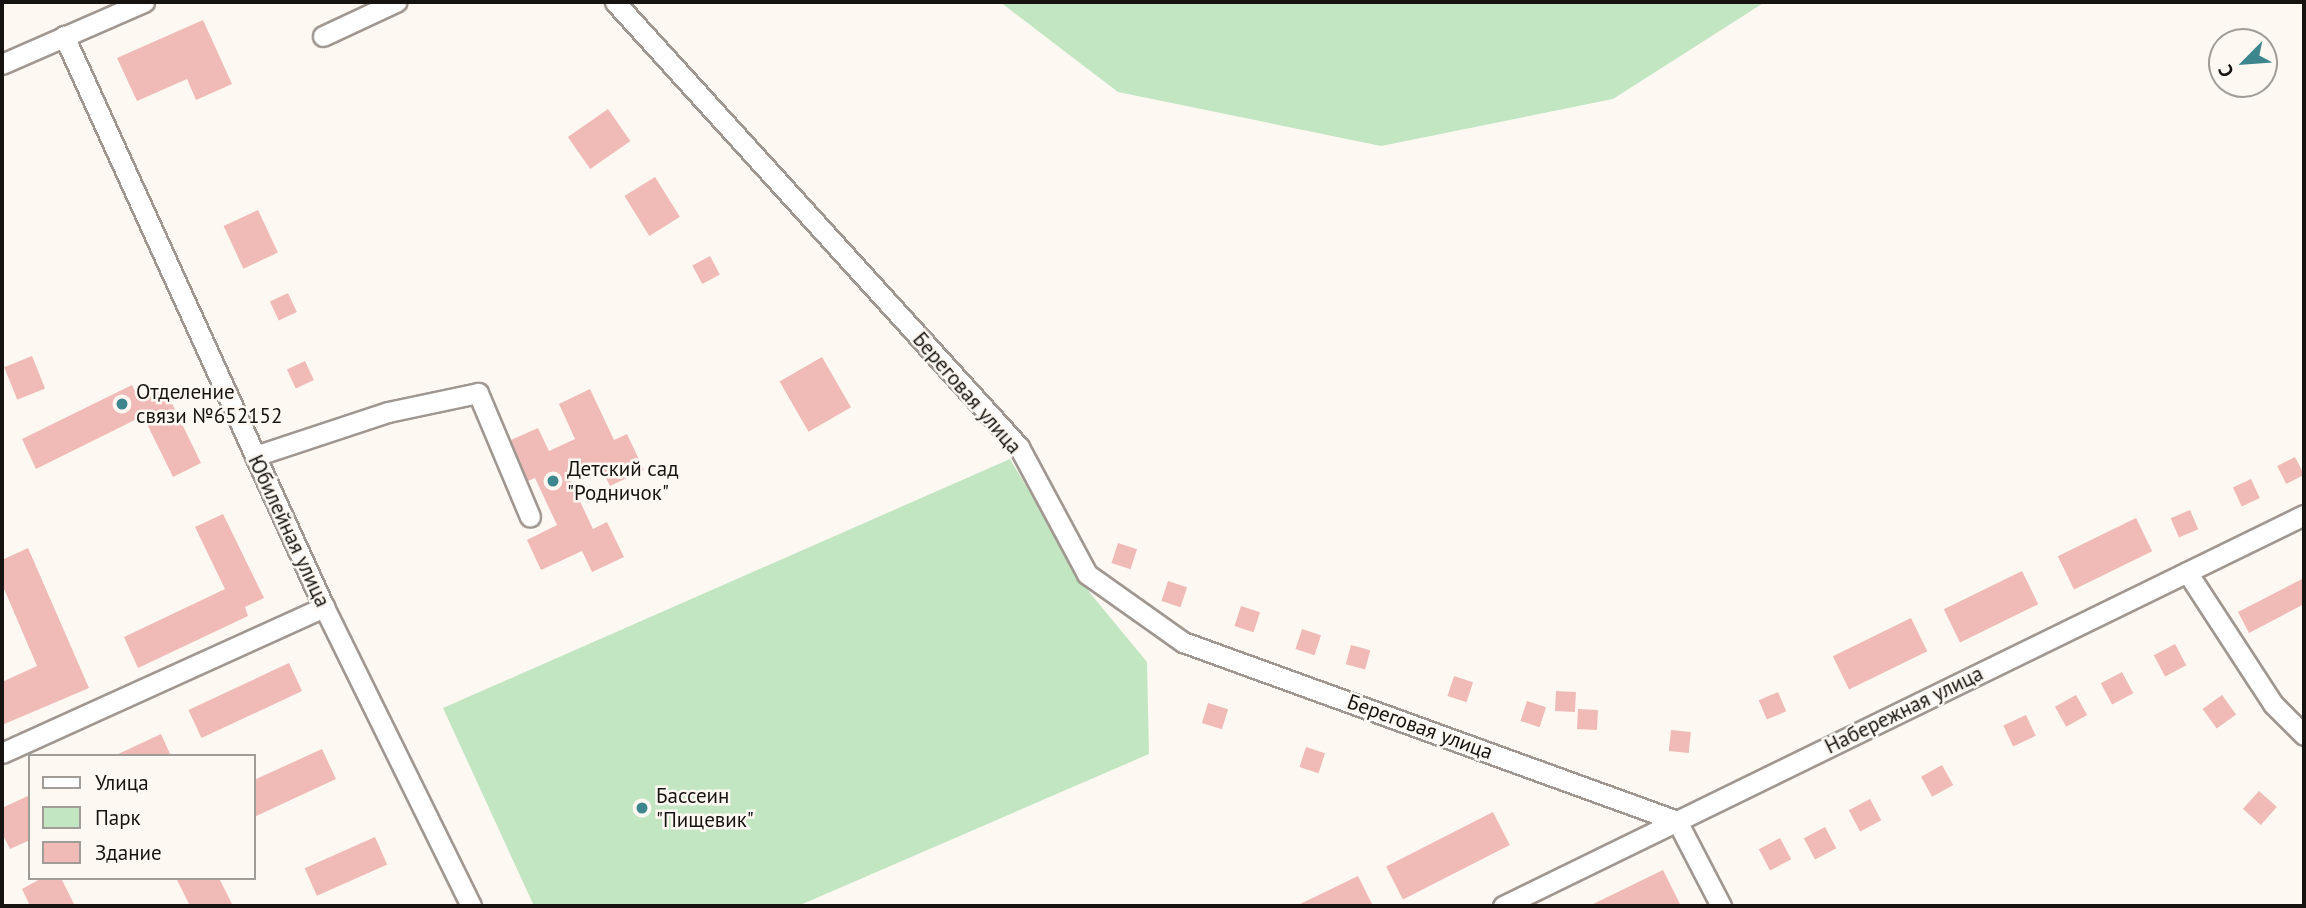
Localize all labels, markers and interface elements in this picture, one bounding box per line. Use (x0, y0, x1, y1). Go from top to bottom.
north arrow (2208, 28, 2278, 98)
text: С (2213, 61, 2239, 81)
street label: Береговая улица (907, 327, 1027, 459)
place label: Отделение связи №652152 (136, 379, 282, 429)
marker: Отделение связи №652152 (114, 396, 130, 412)
street label: Юбилейная улица (243, 451, 335, 611)
place label: Детский сад "Родничок" (567, 456, 679, 506)
marker: Детский сад "Родничок" (545, 473, 561, 489)
street label: Набережная улица (1821, 661, 1987, 759)
street label: Береговая улица (1344, 689, 1496, 765)
legend (28, 754, 256, 880)
text: Улица (95, 769, 149, 796)
place label: Бассеин "Пищевик" (656, 783, 754, 833)
marker: Бассеин "Пищевик" (634, 800, 650, 816)
text: Парк (95, 804, 141, 831)
text: Здание (95, 839, 162, 866)

